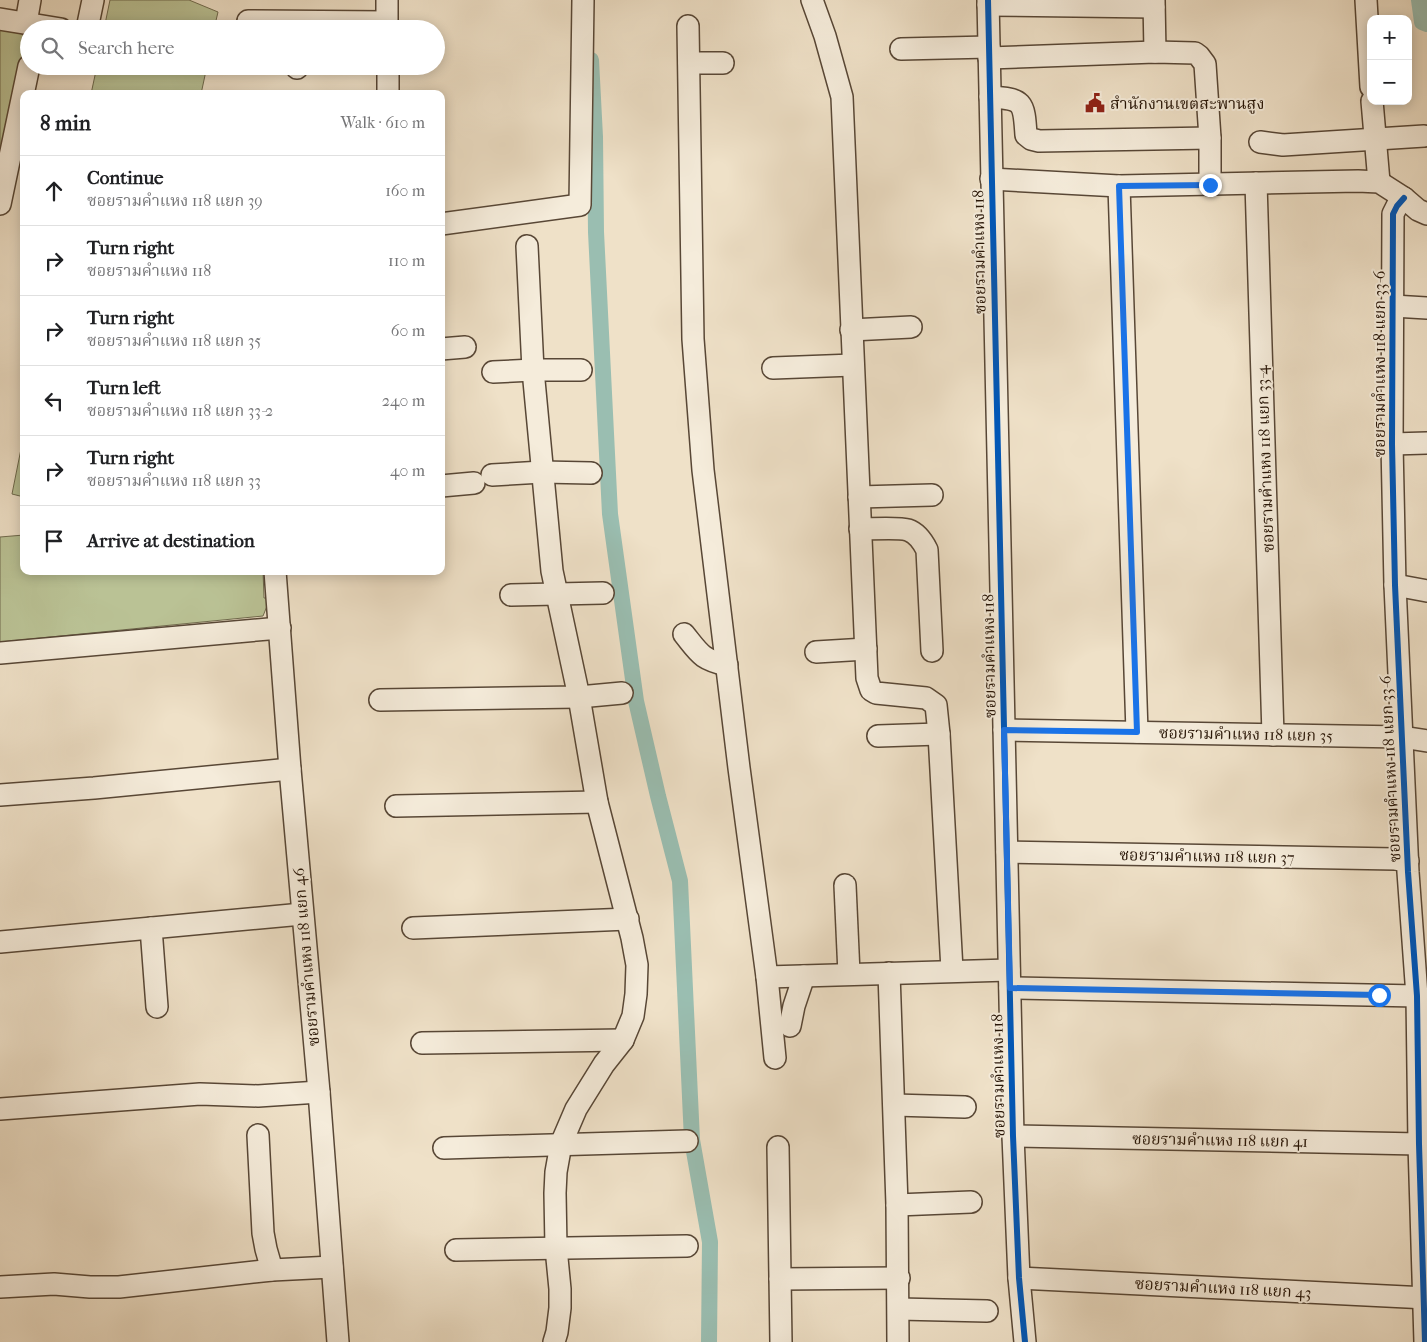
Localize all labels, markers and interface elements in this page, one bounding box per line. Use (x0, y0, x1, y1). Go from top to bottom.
map controls (1367, 15, 1412, 105)
button: + (1367, 15, 1412, 60)
search box (20, 20, 445, 75)
icon: search (38, 34, 66, 62)
text: Search here (78, 37, 174, 59)
button: − (1367, 60, 1412, 105)
public building icon: สำนักงานเขตสะพานสูง (1084, 92, 1106, 114)
place label: สำนักงานเขตสะพานสูง (1110, 94, 1264, 114)
text: 8 min (40, 111, 91, 135)
text: Walk · 610 m (340, 113, 425, 132)
text: Continue (87, 167, 163, 189)
route end (1199, 174, 1222, 197)
icon: ahead (40, 177, 68, 205)
text: 160 m (385, 181, 425, 200)
street label: ซอยรามคำแหง 118 (968, 190, 990, 314)
text: ซอยรามคำแหง 118 แยก 39 (87, 191, 263, 210)
text: Turn right (87, 237, 174, 259)
icon: right (40, 247, 68, 275)
text: 110 m (388, 251, 425, 270)
text: ซอยรามคำแหง 118 (87, 261, 211, 280)
street label: ซอยรามคำแหง 118 แยก 33-6 (1370, 270, 1389, 457)
text: Turn right (87, 307, 174, 329)
icon: right (40, 317, 68, 345)
text: 60 m (391, 321, 425, 340)
text: ซอยรามคำแหง 118 แยก 35 (87, 331, 261, 350)
street label: ซอยรามคำแหง 118 แยก 33-4 (1252, 364, 1278, 553)
text: Turn left (87, 377, 161, 399)
icon: left (40, 387, 68, 415)
text: 240 m (382, 391, 425, 410)
text: ซอยรามคำแหง 118 แยก 33-2 (87, 401, 273, 420)
text: Turn right (87, 447, 174, 469)
icon: right (40, 457, 68, 485)
text: 40 m (390, 461, 425, 480)
text: ซอยรามคำแหง 118 แยก 33 (87, 471, 261, 490)
icon: arrive (40, 527, 68, 555)
text: Arrive at destination (87, 530, 255, 552)
street label: ซอยรามคำแหง 118 (978, 594, 1000, 718)
street label: ซอยรามคำแหง 118 แยก 33-6 (1376, 675, 1404, 863)
street label: ซอยรามคำแหง 118 แยก 35 (1159, 723, 1333, 745)
street label: ซอยรามคำแหง 118 แยก 37 (1119, 845, 1295, 867)
street label: ซอยรามคำแหง 118 แยก 46 (289, 867, 323, 1047)
route start (1368, 984, 1391, 1007)
street label: ซอยรามคำแหง 118 (987, 1014, 1009, 1138)
street label: ซอยรามคำแหง 118 แยก 41 (1132, 1129, 1308, 1151)
street label: ซอยรามคำแหง 118 แยก 43 (1134, 1274, 1312, 1302)

